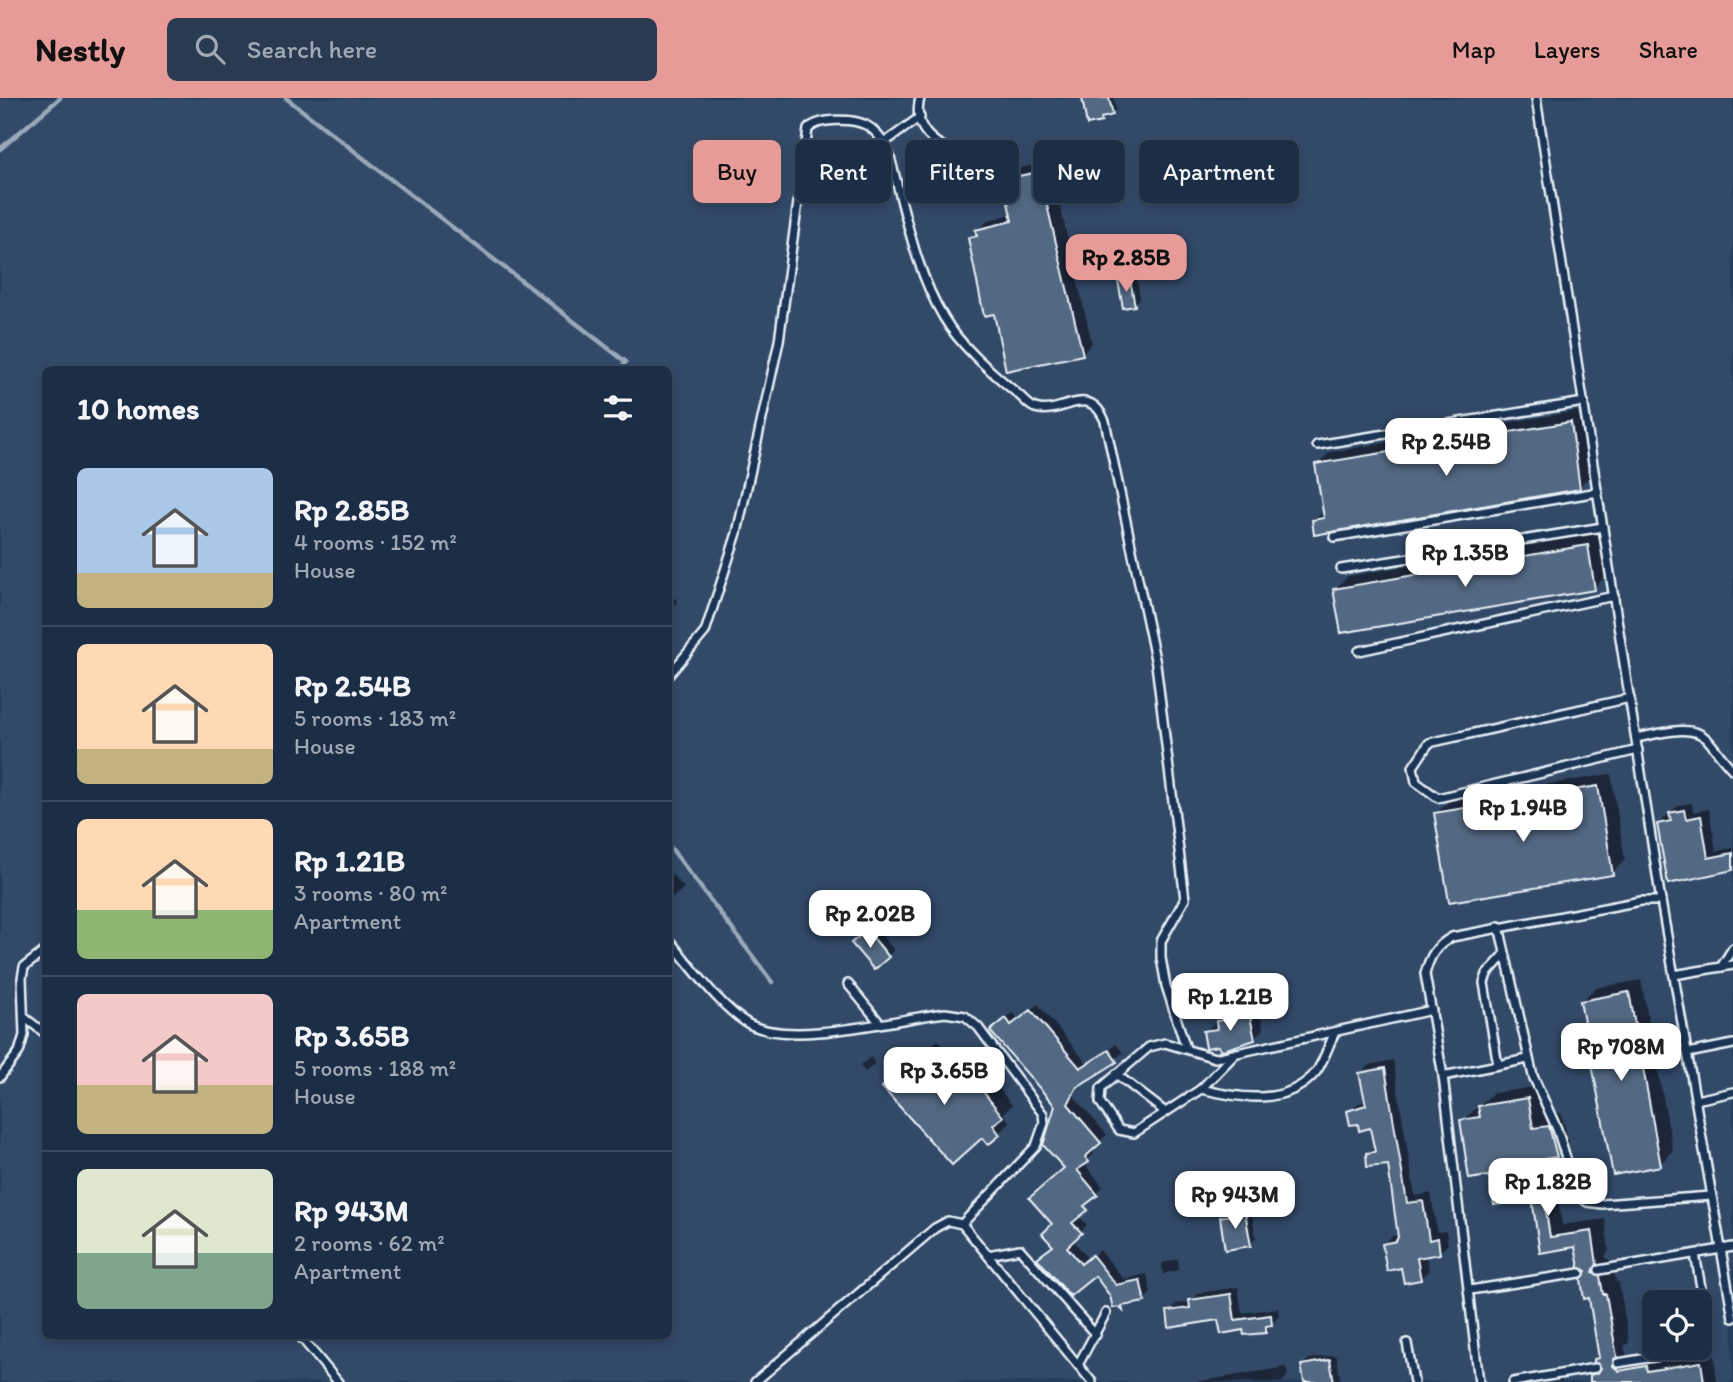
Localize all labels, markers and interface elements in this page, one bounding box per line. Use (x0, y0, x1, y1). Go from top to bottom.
search box (167, 18, 657, 81)
text: Nestly (35, 30, 125, 69)
icon: search (191, 30, 229, 68)
text: Search here (247, 33, 377, 65)
text: Map (1452, 35, 1496, 64)
text: Layers (1534, 35, 1601, 64)
text: Share (1639, 35, 1698, 64)
chip: Buy (693, 140, 781, 203)
chip: Rent (795, 140, 891, 203)
chip: Filters (905, 140, 1019, 203)
chip: New (1033, 140, 1125, 203)
chip: Apartment (1139, 140, 1299, 203)
pin: Rp 2.85B (1054, 234, 1198, 294)
text: Rp 2.85B (1082, 243, 1170, 271)
icon: filters (599, 389, 637, 427)
text: 10 homes (77, 390, 200, 427)
pin: Rp 2.54B (1374, 418, 1518, 478)
text: Rp 2.54B (1401, 427, 1491, 455)
text: Rp 2.85B (294, 491, 409, 528)
icon: home (133, 496, 217, 580)
text: 4 rooms · 152 m² (294, 528, 457, 556)
pin: Rp 1.35B (1393, 530, 1537, 589)
text: Rp 1.35B (1421, 538, 1509, 566)
text: House (294, 556, 356, 584)
text: Rp 2.54B (294, 667, 411, 704)
icon: home (133, 672, 217, 756)
text: 5 rooms · 183 m² (294, 704, 456, 732)
text: House (294, 732, 356, 760)
pin: Rp 1.94B (1451, 784, 1595, 844)
text: Rp 1.94B (1479, 793, 1567, 821)
text: Rp 1.21B (294, 842, 405, 879)
icon: home (133, 847, 217, 931)
text: 3 rooms · 80 m² (294, 879, 448, 907)
pin: Rp 2.02B (798, 890, 942, 950)
text: Rp 2.02B (825, 899, 915, 927)
text: Apartment (294, 907, 401, 935)
pin: Rp 1.21B (1158, 974, 1302, 1033)
text: Rp 1.21B (1187, 982, 1273, 1010)
text: Rp 3.65B (294, 1017, 409, 1054)
icon: home (133, 1022, 217, 1106)
pin: Rp 708M (1556, 1024, 1686, 1083)
text: Rp 708M (1577, 1032, 1665, 1060)
pin: Rp 3.65B (872, 1048, 1016, 1107)
text: 5 rooms · 188 m² (294, 1054, 456, 1082)
text: Rp 3.65B (900, 1056, 988, 1084)
text: House (294, 1082, 356, 1110)
pin: Rp 1.82B (1476, 1158, 1620, 1218)
text: Rp 1.82B (1504, 1167, 1592, 1195)
pin: Rp 943M (1170, 1172, 1300, 1231)
text: Rp 943M (1191, 1180, 1279, 1208)
text: Rp 943M (294, 1192, 409, 1229)
icon: home (133, 1197, 217, 1281)
text: 2 rooms · 62 m² (294, 1229, 445, 1257)
text: Apartment (294, 1257, 401, 1285)
map controls (1642, 1290, 1712, 1360)
button: locate (1642, 1290, 1712, 1360)

